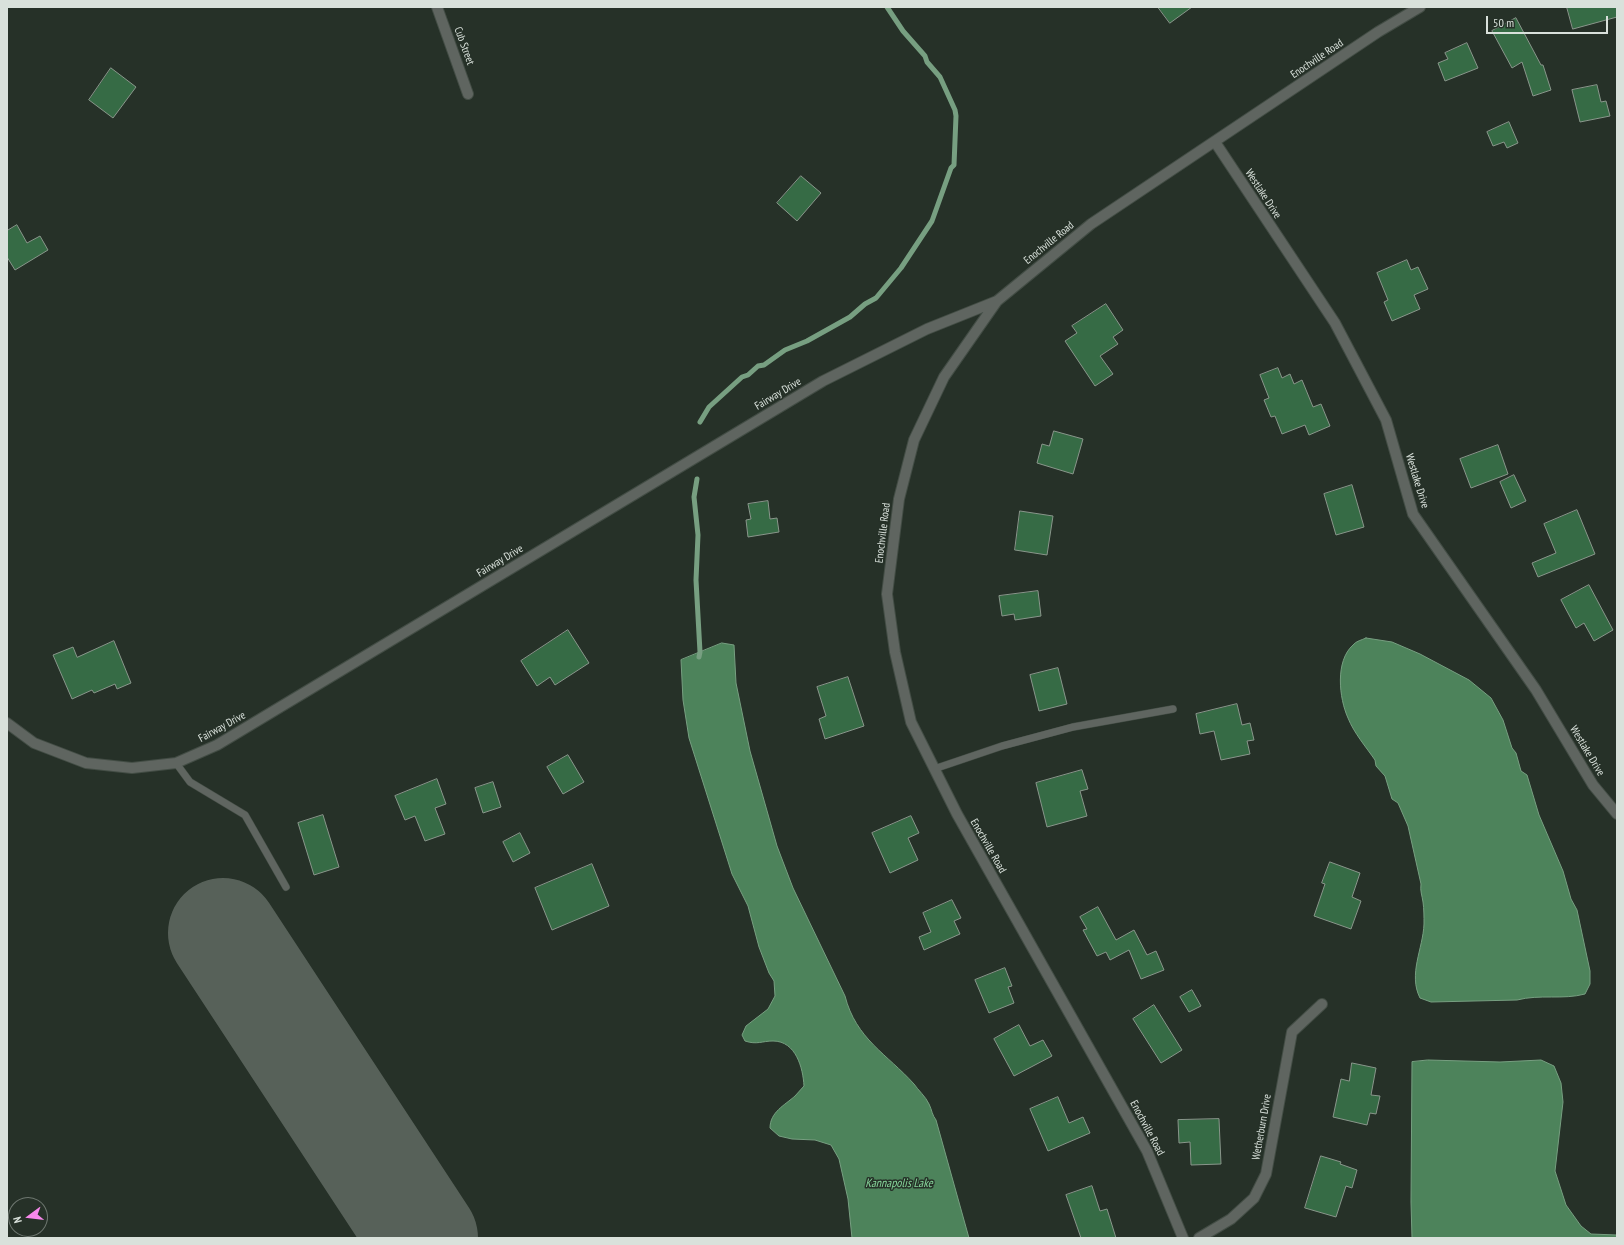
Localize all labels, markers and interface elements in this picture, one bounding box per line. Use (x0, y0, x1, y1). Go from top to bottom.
scale bar (1488, 8, 1610, 34)
text: 50 m (1493, 15, 1514, 30)
street label: Cub Street (451, 25, 477, 67)
street label: Enochville Road (1288, 37, 1346, 81)
street label: Westlake Drive (1242, 167, 1284, 221)
street label: Enochville Road (1021, 219, 1077, 267)
street label: Fairway Drive (752, 375, 804, 413)
street label: Westlake Drive (1402, 452, 1432, 510)
street label: Enochville Road (873, 502, 893, 564)
street label: Fairway Drive (474, 542, 526, 580)
street label: Fairway Drive (196, 709, 248, 745)
street label: Westlake Drive (1567, 723, 1607, 779)
street label: Enochville Road (967, 817, 1009, 875)
street label: Wetherburn Drive (1250, 1093, 1274, 1161)
street label: Enochville Road (1127, 1098, 1167, 1158)
water label: Kannapolis Lake (865, 1177, 933, 1191)
north arrow (8, 1197, 48, 1237)
text: N (10, 1215, 25, 1225)

